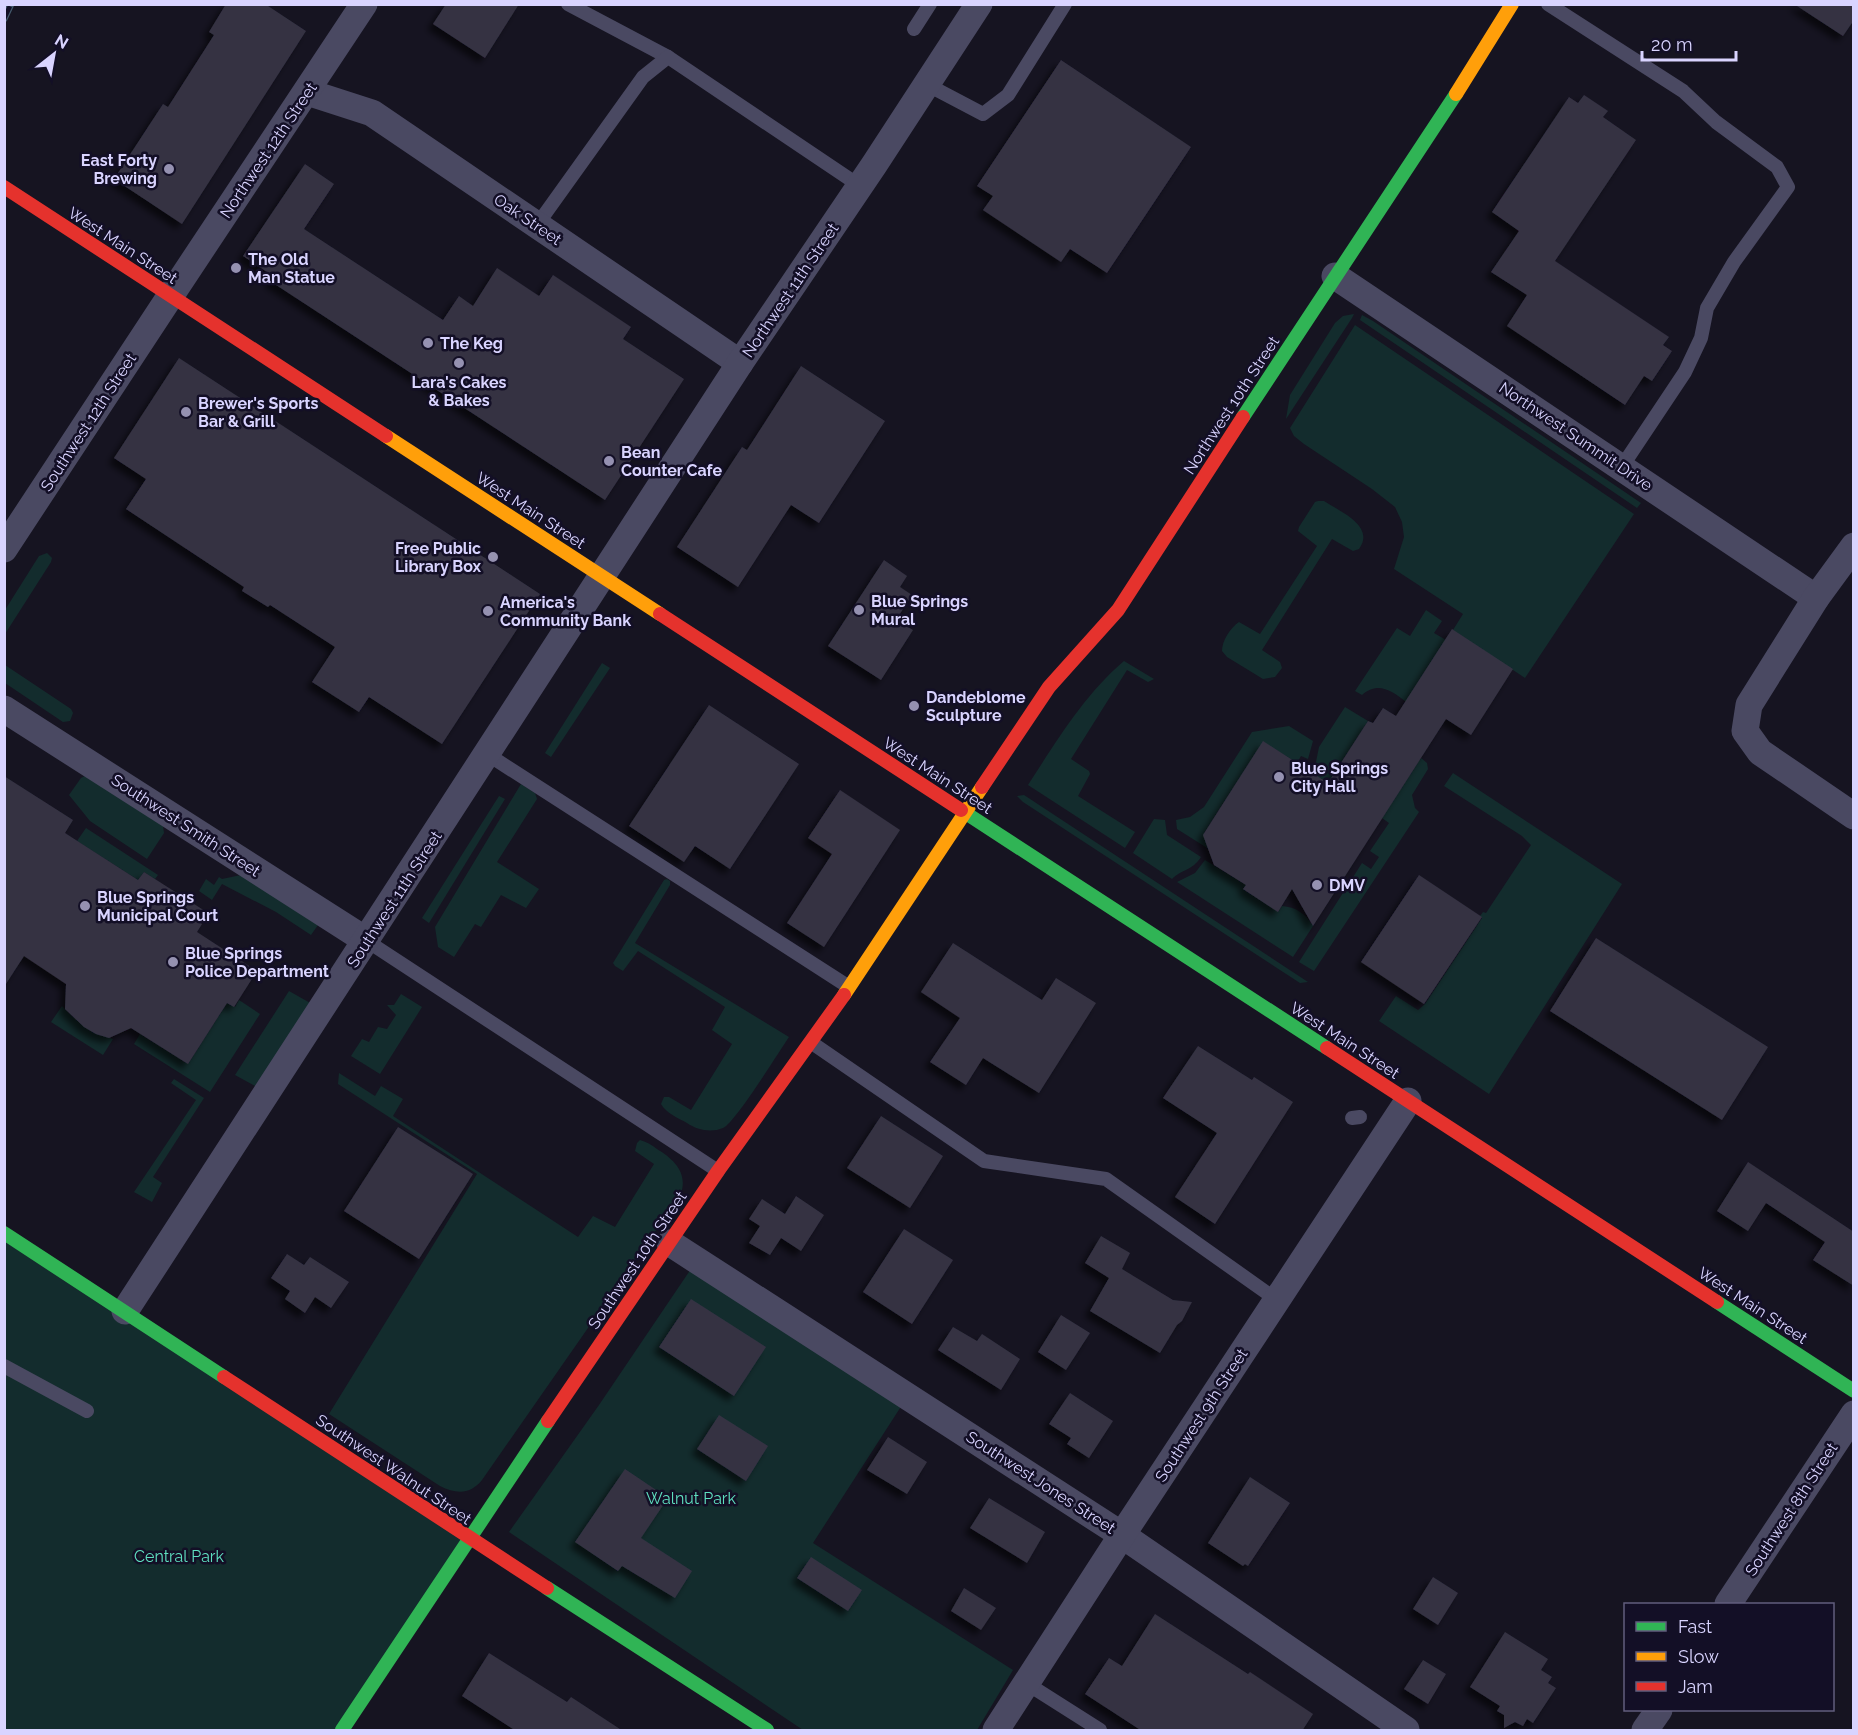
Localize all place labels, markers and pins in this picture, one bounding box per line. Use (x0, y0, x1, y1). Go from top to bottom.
place label: East Forty Brewing (81, 151, 157, 188)
marker: East Forty Brewing (162, 162, 176, 176)
place label: The Old Man Statue (248, 250, 335, 287)
marker: The Old Man Statue (229, 261, 243, 275)
place label: The Keg (440, 334, 503, 353)
marker: The Keg (421, 336, 435, 350)
marker: Lara's Cakes & Bakes (452, 356, 466, 370)
place label: Lara's Cakes & Bakes (411, 373, 507, 410)
place label: Brewer's Sports Bar & Grill (198, 394, 318, 431)
marker: Brewer's Sports Bar & Grill (179, 405, 193, 419)
place label: Bean Counter Cafe (621, 443, 722, 480)
marker: Bean Counter Cafe (602, 454, 616, 468)
place label: Free Public Library Box (395, 539, 481, 576)
marker: Free Public Library Box (486, 550, 500, 564)
place label: Blue Springs Mural (871, 592, 968, 629)
place label: America's Community Bank (500, 593, 631, 630)
marker: Blue Springs Mural (852, 603, 866, 617)
marker: America's Community Bank (481, 604, 495, 618)
place label: Dandeblome Sculpture (926, 688, 1026, 725)
marker: Dandeblome Sculpture (907, 699, 921, 713)
place label: Blue Springs City Hall (1291, 759, 1388, 796)
marker: Blue Springs City Hall (1272, 770, 1286, 784)
place label: DMV (1329, 876, 1365, 895)
marker: DMV (1310, 878, 1324, 892)
place label: Blue Springs Municipal Court (97, 888, 218, 925)
marker: Blue Springs Municipal Court (78, 899, 92, 913)
place label: Blue Springs Police Department (185, 944, 329, 981)
marker: Blue Springs Police Department (166, 955, 180, 969)

